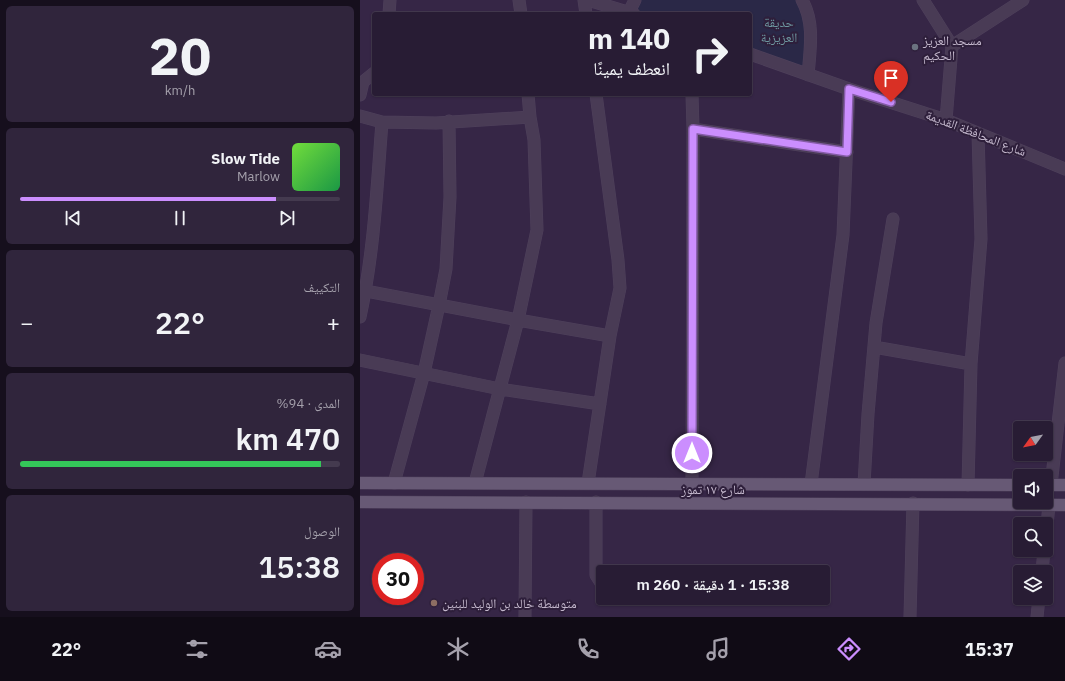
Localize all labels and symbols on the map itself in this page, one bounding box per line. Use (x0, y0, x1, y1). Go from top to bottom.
park label: حديقة العزيزية (761, 14, 797, 46)
place label: مسجد العزيز الحكيم (922, 32, 982, 64)
marker: مسجد العزيز الحكيم (910, 42, 920, 52)
pin (874, 61, 908, 102)
street label: شارع المحافظة القديمة (923, 106, 1029, 161)
north arrow (1013, 421, 1053, 461)
position arrow (671, 432, 713, 474)
street label: شارع ١٧ تموز (680, 481, 745, 499)
speed limit sign: 30 (372, 553, 424, 605)
place label: متوسطة خالد بن الوليد للبنين (442, 595, 577, 612)
marker: متوسطة خالد بن الوليد للبنين (429, 598, 439, 608)

